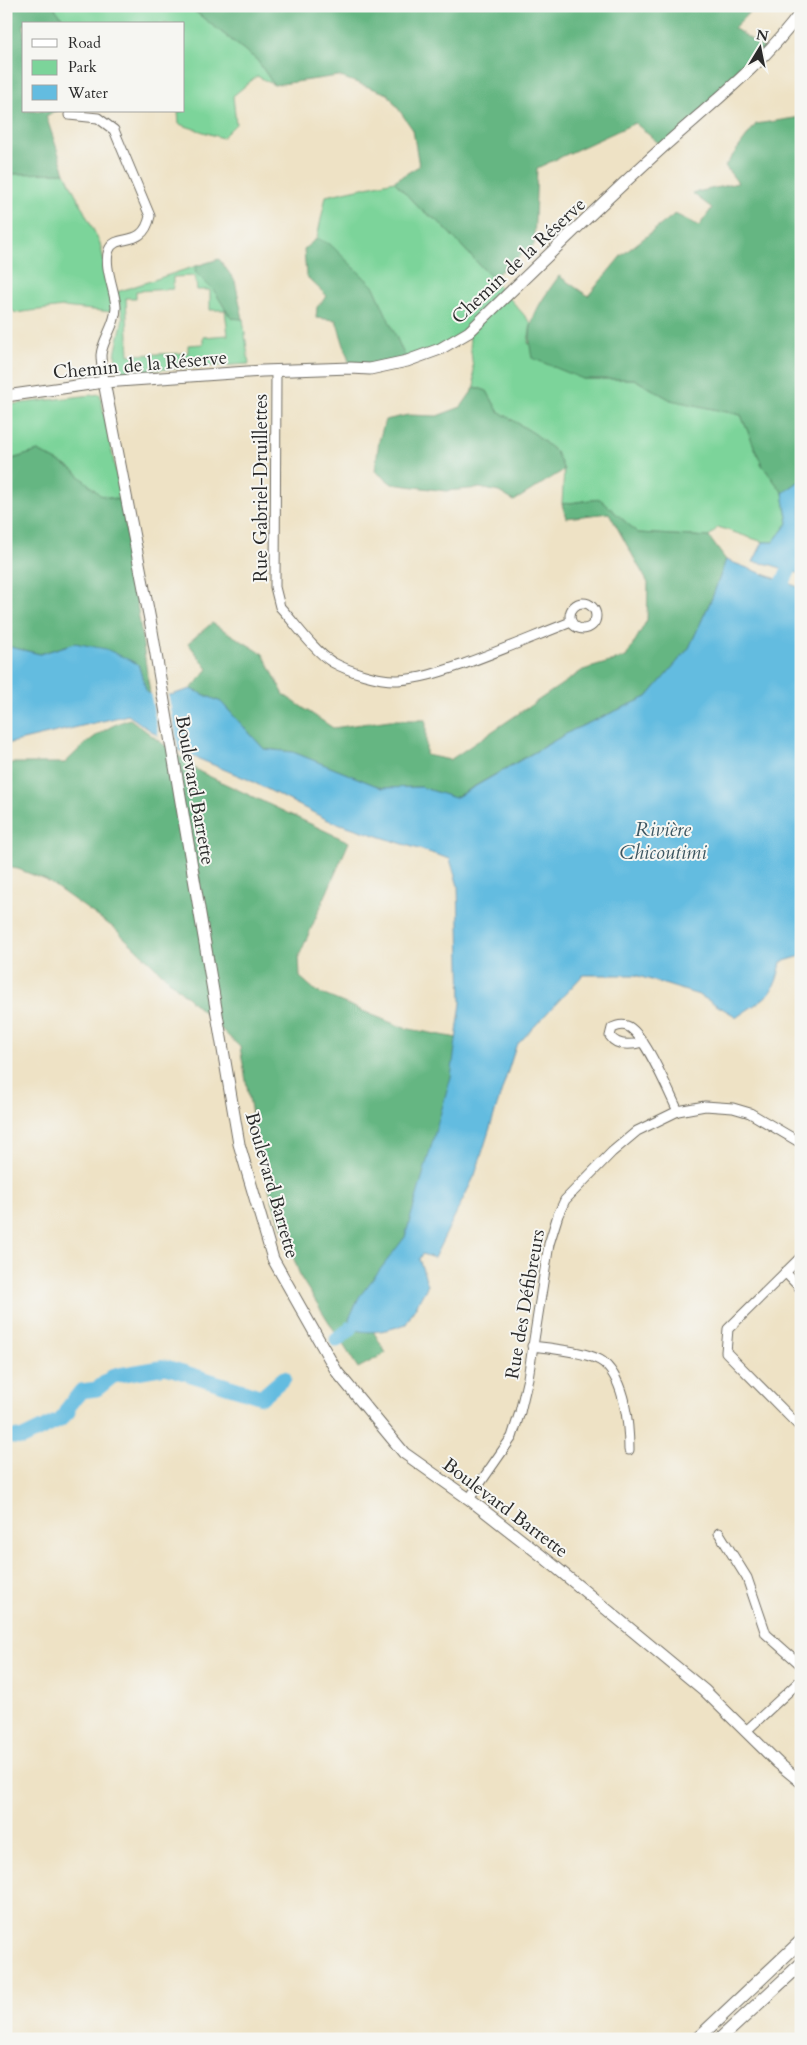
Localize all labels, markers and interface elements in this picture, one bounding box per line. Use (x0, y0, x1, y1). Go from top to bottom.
legend (22, 22, 185, 112)
north arrow (734, 22, 784, 72)
text: N (755, 25, 770, 46)
text: Road (68, 33, 101, 53)
text: Park (68, 57, 97, 77)
text: Water (67, 83, 109, 103)
street label: Chemin de la Réserve (446, 192, 591, 330)
street label: Chemin de la Réserve (52, 344, 228, 386)
street label: Rue Gabriel-Druillettes (248, 394, 274, 582)
street label: Boulevard Barrette (169, 713, 221, 867)
water label: Rivière Chicoutimi (619, 816, 707, 866)
street label: Boulevard Barrette (239, 1109, 305, 1262)
street label: Rue des Défibreurs (499, 1227, 551, 1381)
street label: Boulevard Barrette (437, 1452, 574, 1564)

